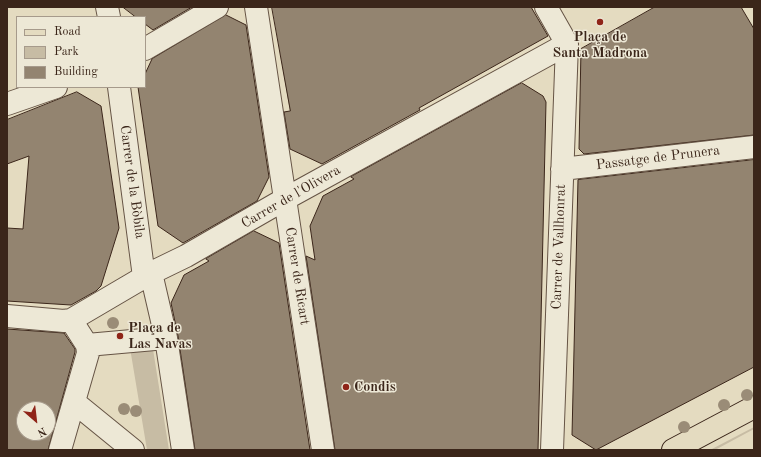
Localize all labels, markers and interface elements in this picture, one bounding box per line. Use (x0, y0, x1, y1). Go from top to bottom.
legend (16, 16, 146, 88)
marker: Plaça de Santa Madrona (595, 17, 605, 27)
text: Road (54, 26, 81, 38)
place label: Plaça de Santa Madrona (553, 29, 647, 62)
text: Park (54, 46, 79, 58)
text: Building (54, 66, 98, 78)
street label: Carrer de la Bòbila (116, 124, 148, 240)
street label: Passatge de Prunera (595, 142, 721, 174)
street label: Carrer de l'Olivera (238, 162, 344, 232)
street label: Carrer de Vallhonrat (548, 184, 570, 310)
street label: Carrer de Ricart (281, 226, 313, 326)
place label: Plaça de Las Navas (128, 320, 192, 352)
marker: Plaça de Las Navas (115, 331, 125, 341)
place label: Condis (354, 379, 396, 395)
marker: Condis (341, 382, 351, 392)
north arrow (16, 401, 56, 441)
text: N (35, 424, 48, 438)

